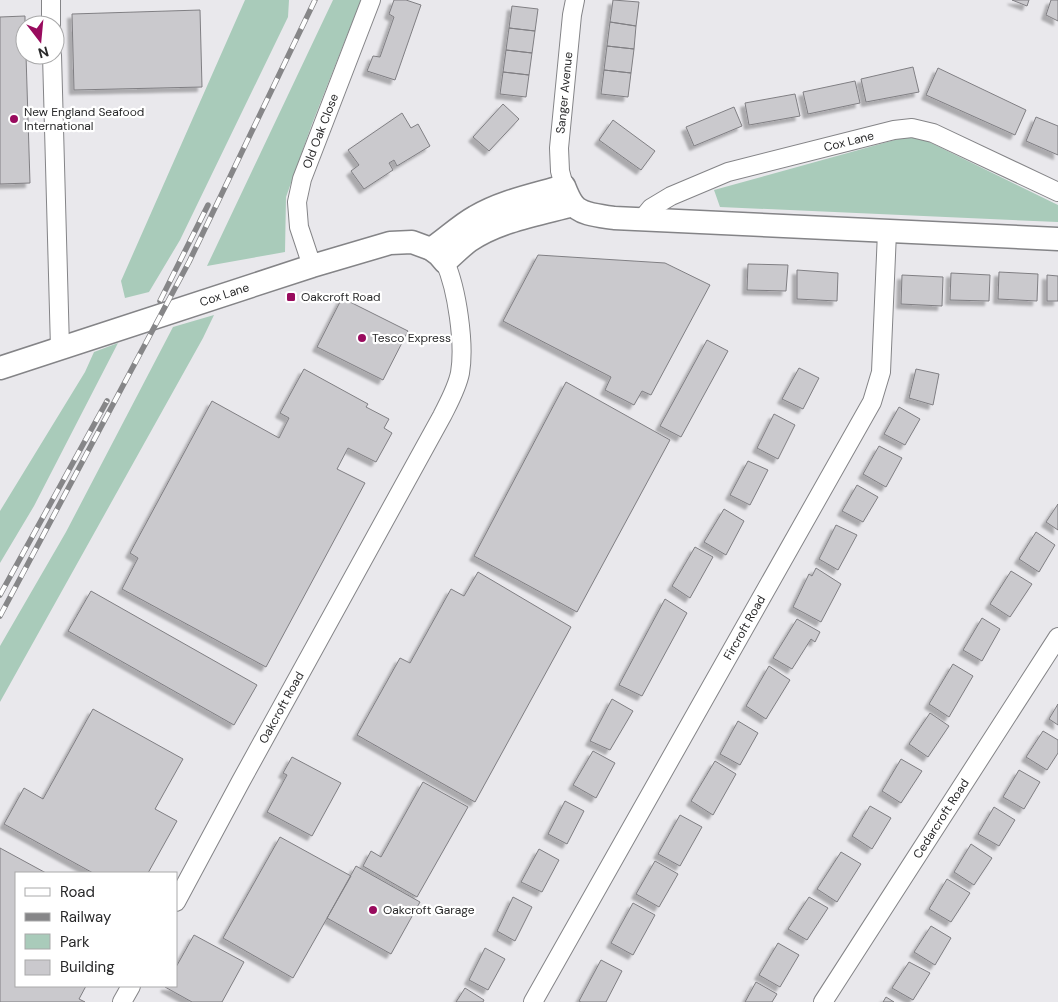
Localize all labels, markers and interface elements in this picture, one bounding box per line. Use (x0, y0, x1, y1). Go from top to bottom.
north arrow (15, 15, 65, 65)
text: N (36, 42, 51, 63)
street label: Sanger Avenue (552, 51, 576, 134)
street label: Old Oak Close (299, 91, 342, 171)
place label: New England Seafood International (24, 104, 144, 134)
marker: New England Seafood International (8, 113, 20, 125)
street label: Cox Lane (822, 127, 876, 155)
street label: Cox Lane (197, 279, 251, 310)
place label: Oakcroft Road (301, 289, 381, 305)
marker: Oakcroft Road (285, 291, 297, 303)
place label: Tesco Express (372, 330, 451, 346)
marker: Tesco Express (356, 332, 368, 344)
street label: Fircroft Road (720, 592, 769, 663)
street label: Oakcroft Road (255, 669, 308, 746)
street label: Cedarcroft Road (909, 776, 973, 862)
legend (15, 872, 178, 987)
text: Road (60, 882, 95, 902)
place label: Oakcroft Garage (383, 902, 475, 918)
marker: Oakcroft Garage (367, 904, 379, 916)
text: Railway (60, 907, 112, 927)
text: Park (60, 932, 90, 952)
text: Building (60, 957, 115, 977)

